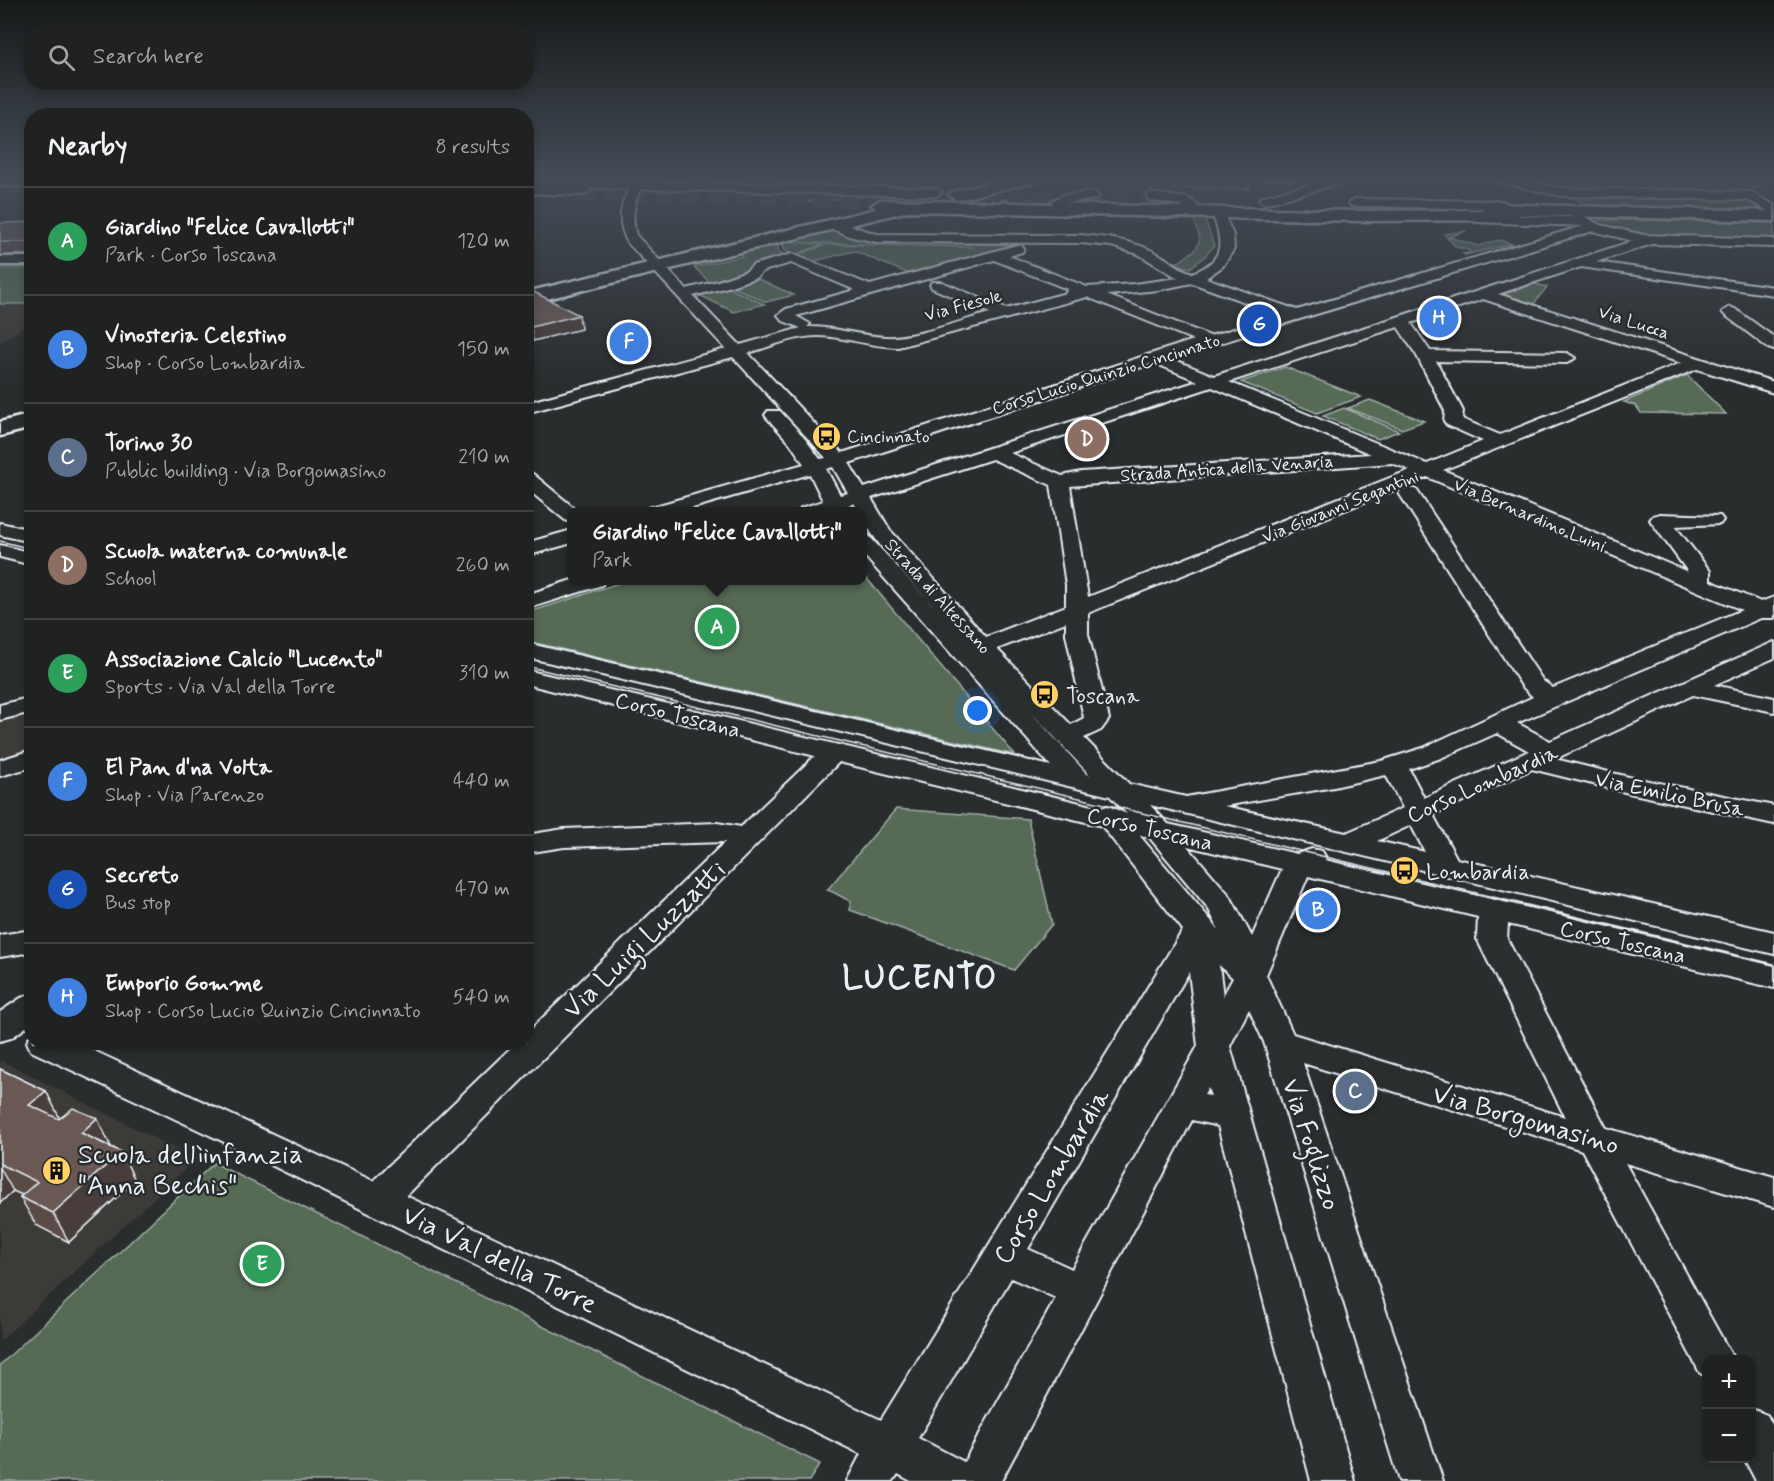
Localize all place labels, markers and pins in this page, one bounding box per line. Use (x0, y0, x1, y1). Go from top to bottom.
pin: H (1420, 296, 1458, 340)
pin: G (1240, 302, 1278, 346)
pin: F (610, 320, 648, 364)
pin: D (1068, 416, 1106, 462)
bus stop icon: Cincinnato (810, 420, 842, 452)
place label: Cincinnato (847, 425, 930, 449)
pin: A (698, 604, 736, 650)
bus stop icon: Toscana (1029, 679, 1061, 711)
place label: Toscana (1066, 683, 1140, 711)
bus stop icon: Lombardia (1389, 855, 1421, 887)
place label: Lombardia (1426, 859, 1530, 887)
pin: B (1298, 888, 1338, 932)
pin: C (1336, 1068, 1374, 1114)
place label: Scuola dellìinfanzia "Anna Bechis" (78, 1138, 303, 1204)
building icon: Scuola dellìinfanzia "Anna Bechis" (41, 1154, 73, 1186)
pin: E (242, 1242, 282, 1286)

